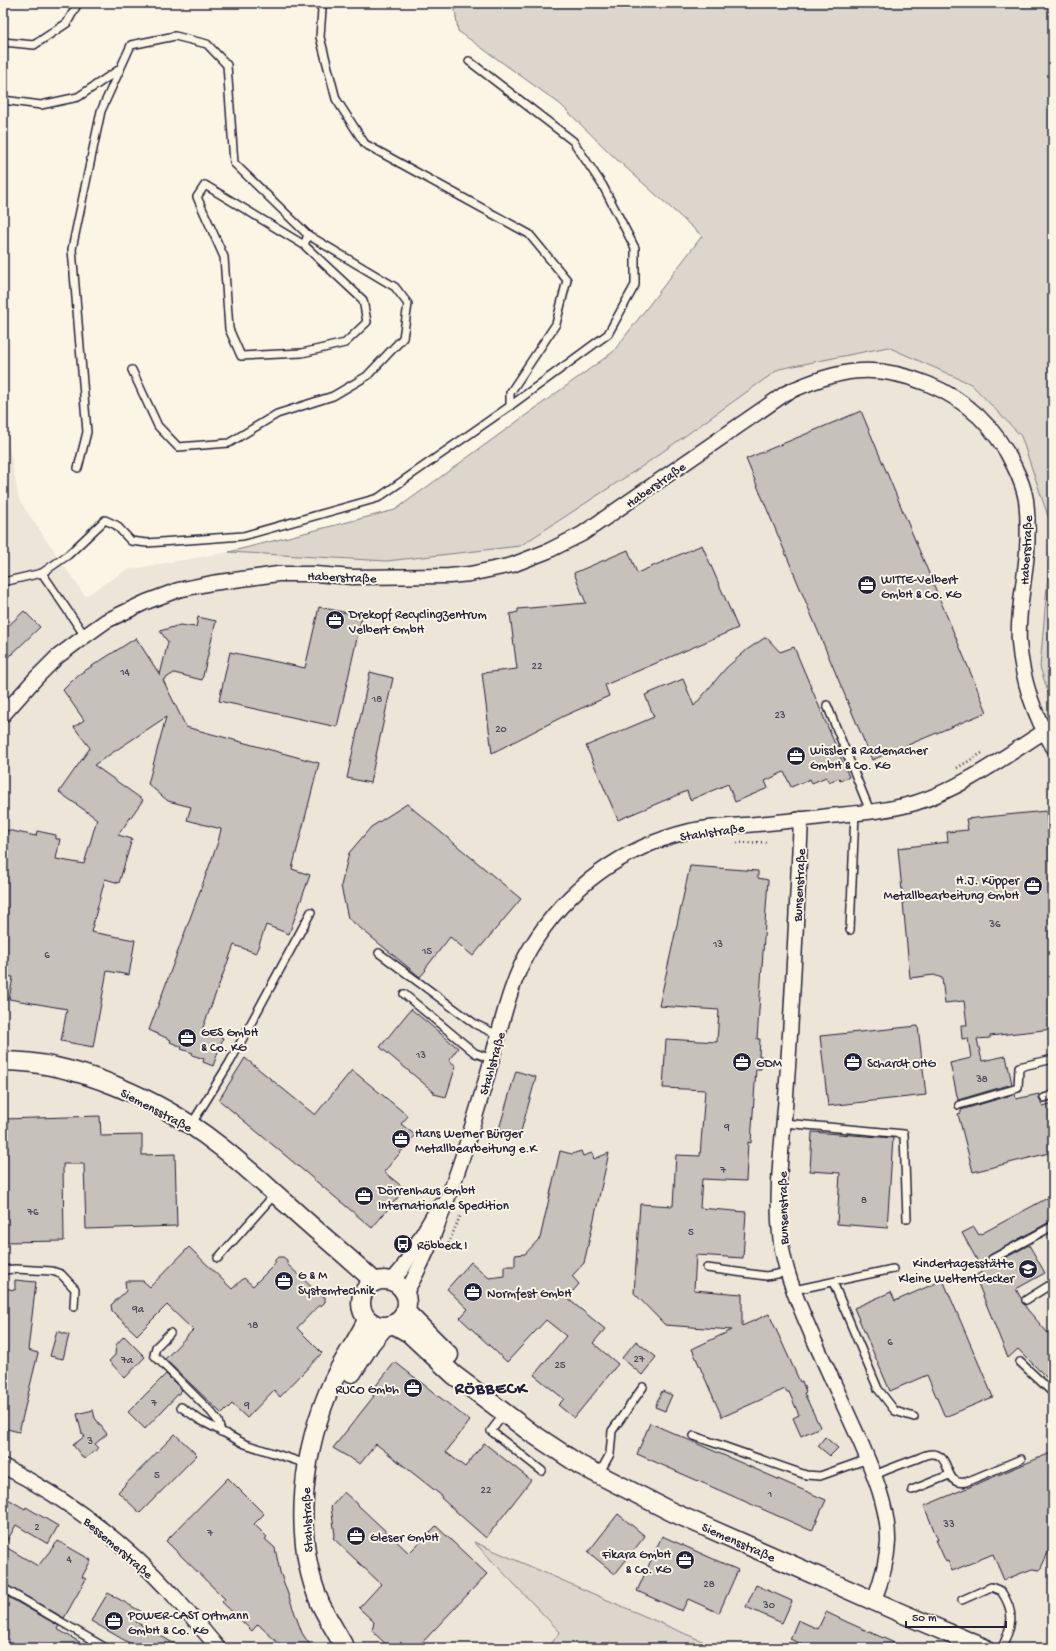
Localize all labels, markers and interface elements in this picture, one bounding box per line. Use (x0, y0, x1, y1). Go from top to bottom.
street label: Haberstraße (624, 460, 689, 512)
street label: Haberstraße (1018, 515, 1037, 585)
street label: Haberstraße (307, 570, 377, 587)
place label: WITTE-Velbert GmbH & Co. KG (881, 573, 962, 603)
office icon: WITTE-Velbert GmbH & Co. KG (856, 574, 878, 596)
place label: Drekopf Recyclingzentrum Velbert GmbH (348, 608, 487, 638)
office icon: Drekopf Recyclingzentrum Velbert GmbH (324, 609, 346, 631)
house number: 22 (532, 661, 543, 673)
house number: 14 (119, 667, 131, 679)
house number: 18 (371, 694, 382, 706)
house number: 23 (774, 710, 786, 722)
house number: 20 (495, 724, 507, 736)
place label: Wissler & Rademacher GmbH & Co. KG (810, 744, 929, 774)
office icon: Wissler & Rademacher GmbH & Co. KG (785, 745, 807, 767)
street label: Stahlstraße (679, 821, 746, 845)
street label: Bunsenstraße (791, 848, 810, 923)
place label: H.J. Küpper Metallbearbeitung GmbH (883, 874, 1020, 904)
office icon: H.J. Küpper Metallbearbeitung GmbH (1022, 875, 1044, 897)
house number: 36 (988, 919, 1001, 931)
house number: 13 (712, 939, 723, 951)
house number: 15 (421, 946, 432, 958)
house number: 6 (44, 950, 50, 962)
place label: GES GmbH & Co. KG (201, 1026, 259, 1056)
office icon: GES GmbH & Co. KG (176, 1027, 198, 1049)
street label: Stahlstraße (477, 1030, 510, 1097)
house number: 13 (415, 1050, 426, 1062)
office icon: GDM (731, 1051, 753, 1073)
office icon: Schardt OHG (842, 1051, 864, 1073)
place label: GDM (756, 1057, 783, 1072)
place label: Schardt OHG (867, 1057, 936, 1072)
house number: 38 (975, 1074, 988, 1086)
street label: Siemensstraße (117, 1086, 194, 1137)
house number: 9 (723, 1122, 730, 1134)
place label: Hans Werner Bürger Metallbearbeitung e.K (415, 1127, 539, 1157)
office icon: Hans Werner Bürger Metallbearbeitung e.K (390, 1128, 412, 1150)
house number: 7 (719, 1165, 726, 1177)
street label: Bunsenstraße (776, 1171, 793, 1246)
place label: Dörrenhaus GmbH Internationale Spedition (377, 1184, 510, 1214)
office icon: Dörrenhaus GmbH Internationale Spedition (353, 1185, 375, 1207)
house number: 8 (861, 1195, 867, 1207)
house number: 76 (26, 1207, 39, 1219)
house number: 5 (688, 1227, 694, 1239)
bus stop icon: Röbbeck I (392, 1233, 414, 1255)
place label: Röbbeck I (417, 1239, 467, 1254)
place label: Kindertagesstätte Kleine Weltentdecker (899, 1257, 1015, 1287)
school or university icon: Kindertagesstätte Kleine Weltentdecker (1017, 1258, 1039, 1280)
place label: G & M Systemtechnik (298, 1269, 376, 1299)
office icon: G & M Systemtechnik (273, 1270, 295, 1292)
office icon: Normfest GmbH (462, 1281, 484, 1303)
place label: Normfest GmbH (487, 1287, 572, 1302)
house number: 9a (131, 1304, 145, 1316)
house number: 18 (247, 1320, 258, 1332)
house number: 6 (887, 1337, 893, 1349)
house number: 27 (633, 1354, 645, 1366)
house number: 7a (120, 1355, 134, 1367)
house number: 25 (554, 1360, 566, 1372)
office icon: RUCO Gmbh (402, 1377, 424, 1399)
district label: RÖBBECK (454, 1380, 529, 1400)
place label: RUCO Gmbh (335, 1383, 399, 1398)
house number: 7 (150, 1398, 157, 1410)
house number: 9 (243, 1400, 250, 1412)
house number: 3 (86, 1436, 93, 1448)
house number: 5 (154, 1470, 160, 1482)
house number: 22 (481, 1485, 492, 1497)
street label: Stahlstraße (300, 1487, 317, 1553)
house number: 1 (767, 1489, 772, 1501)
street label: Bessemerstraße (79, 1514, 155, 1583)
house number: 33 (942, 1519, 955, 1531)
street label: Siemensstraße (699, 1520, 777, 1566)
house number: 2 (34, 1522, 40, 1534)
office icon: Gleser GmbH (345, 1525, 367, 1547)
house number: 7 (206, 1528, 213, 1540)
place label: Gleser GmbH (370, 1531, 439, 1546)
place label: Fikara GmbH & Co. KG (601, 1548, 672, 1578)
office icon: Fikara GmbH & Co. KG (674, 1549, 696, 1571)
house number: 4 (66, 1554, 72, 1566)
house number: 28 (703, 1579, 715, 1591)
house number: 30 (762, 1600, 775, 1612)
scale bar (906, 1603, 1006, 1629)
place label: POWER-CAST Ortmann GmbH & Co. KG (127, 1609, 249, 1639)
office icon: POWER-CAST Ortmann GmbH & Co. KG (103, 1610, 125, 1632)
text: 50 m (912, 1612, 937, 1626)

